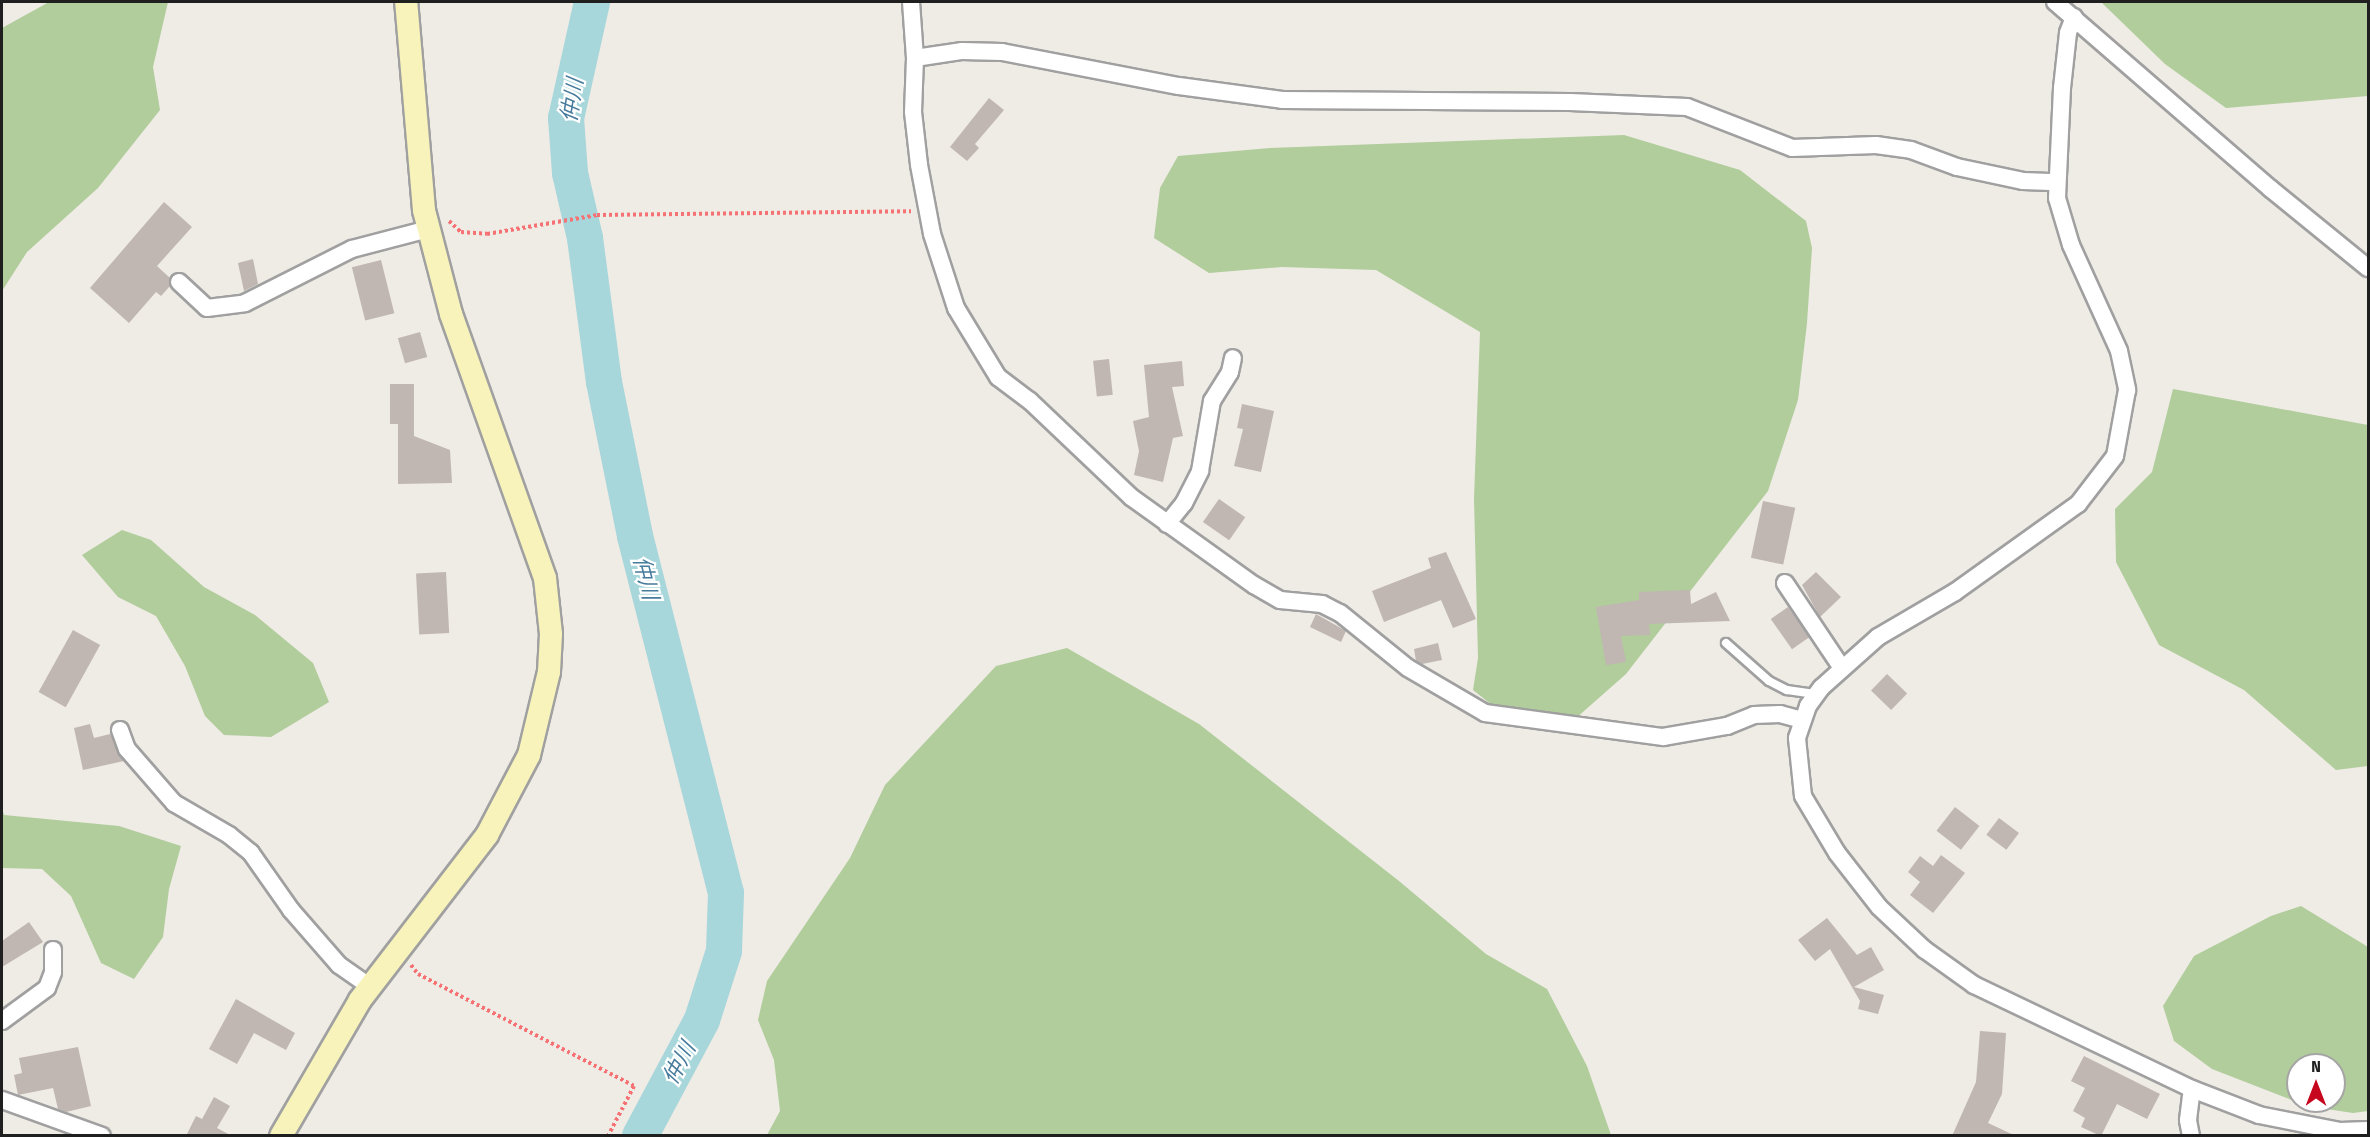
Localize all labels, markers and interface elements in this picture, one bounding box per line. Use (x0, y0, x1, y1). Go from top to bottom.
water label: 仲川 (556, 76, 588, 124)
water label: 仲川 (628, 553, 664, 603)
water label: 仲川 (657, 1037, 701, 1089)
north arrow (2286, 1053, 2346, 1113)
text: N (2311, 1057, 2321, 1076)

